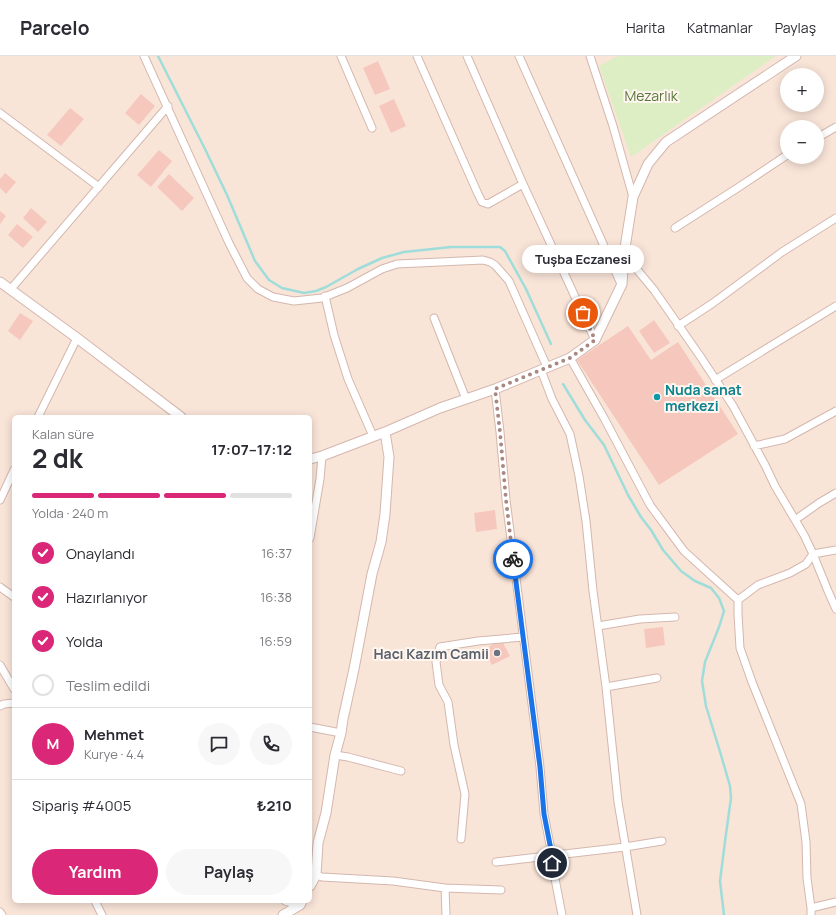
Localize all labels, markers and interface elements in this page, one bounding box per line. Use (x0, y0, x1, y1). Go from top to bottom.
text: Parcelo (20, 15, 89, 41)
text: Harita (626, 18, 665, 37)
text: Katmanlar (687, 18, 753, 37)
text: Paylaş (775, 18, 816, 37)
map controls (780, 68, 824, 164)
button: + (780, 68, 824, 112)
park label: Mezarlık (624, 86, 679, 105)
button: − (780, 120, 824, 164)
callout: Tuşba Eczanesi (522, 245, 644, 273)
text: Tuşba Eczanesi (535, 250, 631, 268)
pin (566, 296, 600, 330)
icon: bag (572, 302, 594, 324)
place label: Nuda sanat merkezi (665, 380, 742, 415)
marker: Nuda sanat merkezi (652, 392, 662, 402)
text: Kalan süre (32, 425, 94, 443)
text: 17:07–17:12 (211, 439, 292, 460)
text: 2 dk (32, 440, 83, 476)
text: Yolda · 240 m (32, 504, 108, 522)
courier (493, 539, 533, 579)
icon: check (32, 542, 54, 564)
text: Onaylandı (66, 543, 135, 564)
text: 16:37 (261, 544, 292, 562)
icon: bike (502, 548, 524, 570)
icon: check (32, 586, 54, 608)
text: Hazırlanıyor (66, 587, 148, 608)
text: 16:38 (260, 588, 292, 606)
icon: check (32, 630, 54, 652)
text: Yolda (66, 631, 103, 652)
text: 16:59 (259, 632, 292, 650)
place label: Hacı Kazım Camii (374, 644, 489, 663)
marker: Hacı Kazım Camii (492, 648, 502, 658)
text: Teslim edildi (66, 675, 150, 696)
button: chat (198, 723, 240, 765)
button: phone (250, 723, 292, 765)
text: Mehmet (84, 724, 144, 745)
text: M (47, 733, 59, 754)
text: Kurye · 4.4 (84, 745, 144, 763)
text: Sipariş #4005 (32, 795, 131, 816)
text: ₺210 (257, 795, 292, 816)
pin (535, 846, 569, 880)
button: Yardım (32, 849, 158, 895)
button: Paylaş (166, 849, 292, 895)
icon: home (541, 852, 563, 874)

